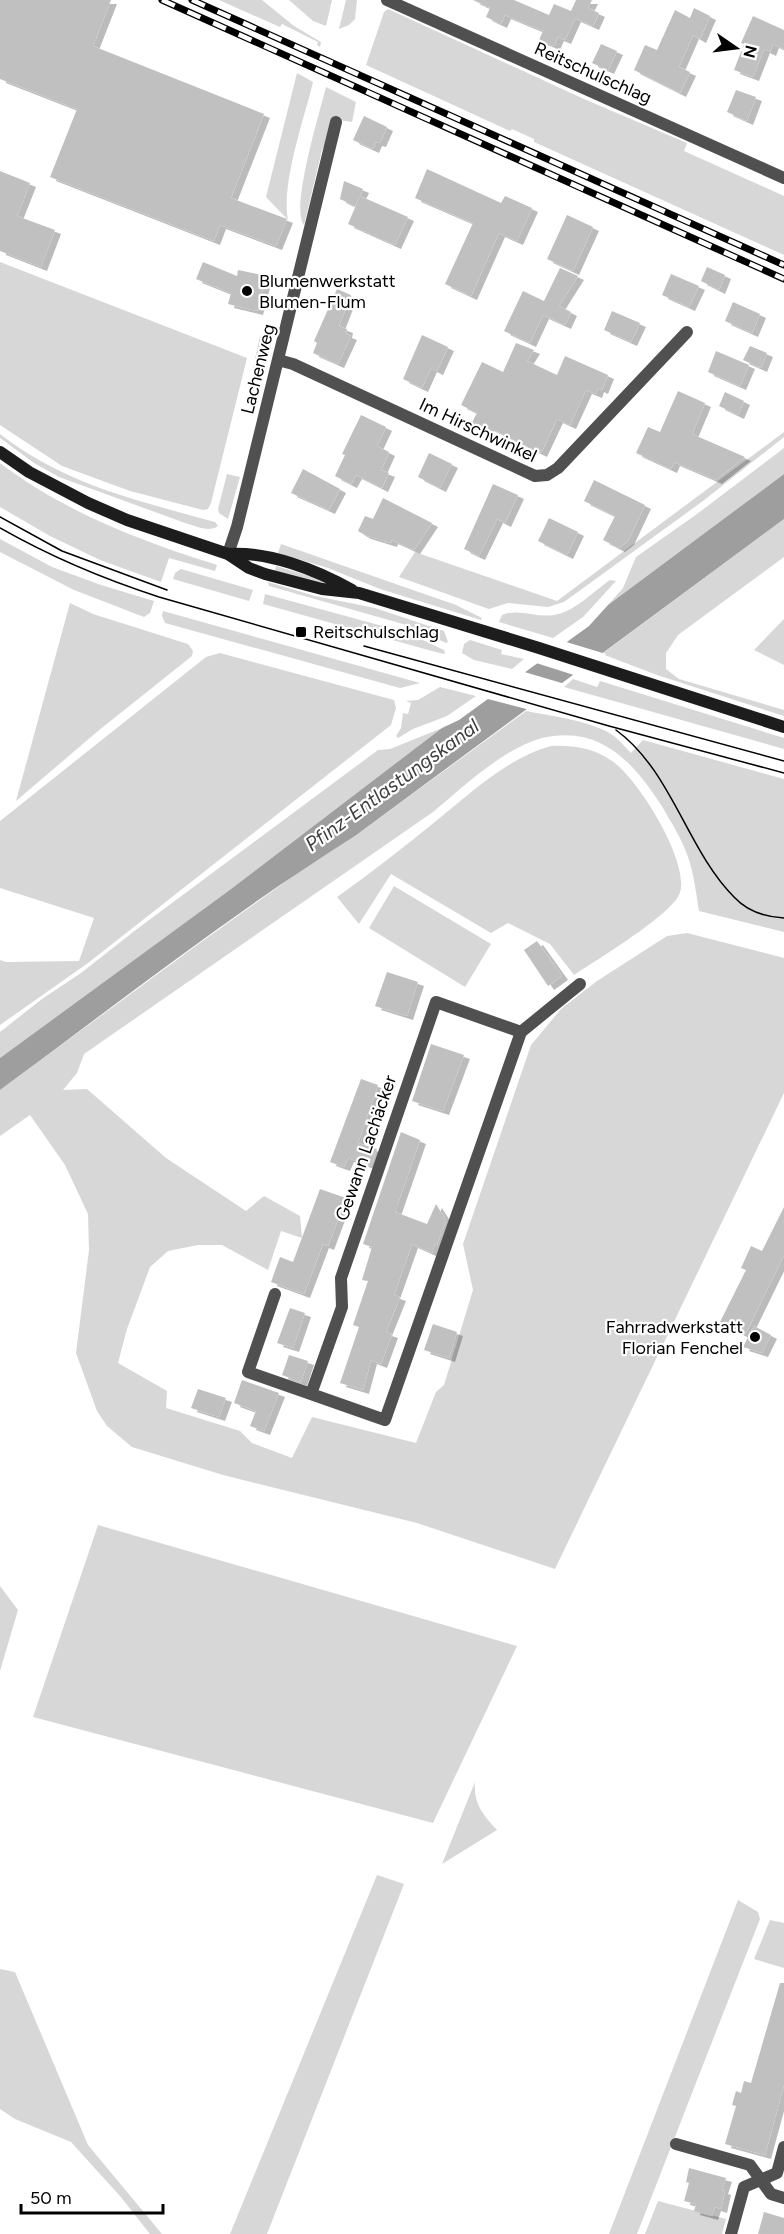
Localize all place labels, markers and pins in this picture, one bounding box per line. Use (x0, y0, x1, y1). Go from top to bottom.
place label: Blumenwerkstatt Blumen-Flum (259, 270, 396, 313)
marker: Blumenwerkstatt Blumen-Flum (240, 284, 254, 298)
place label: Reitschulschlag (313, 621, 439, 643)
marker: Reitschulschlag (294, 625, 308, 639)
place label: Fahrradwerkstatt Florian Fenchel (606, 1316, 743, 1359)
marker: Fahrradwerkstatt Florian Fenchel (748, 1330, 762, 1344)

